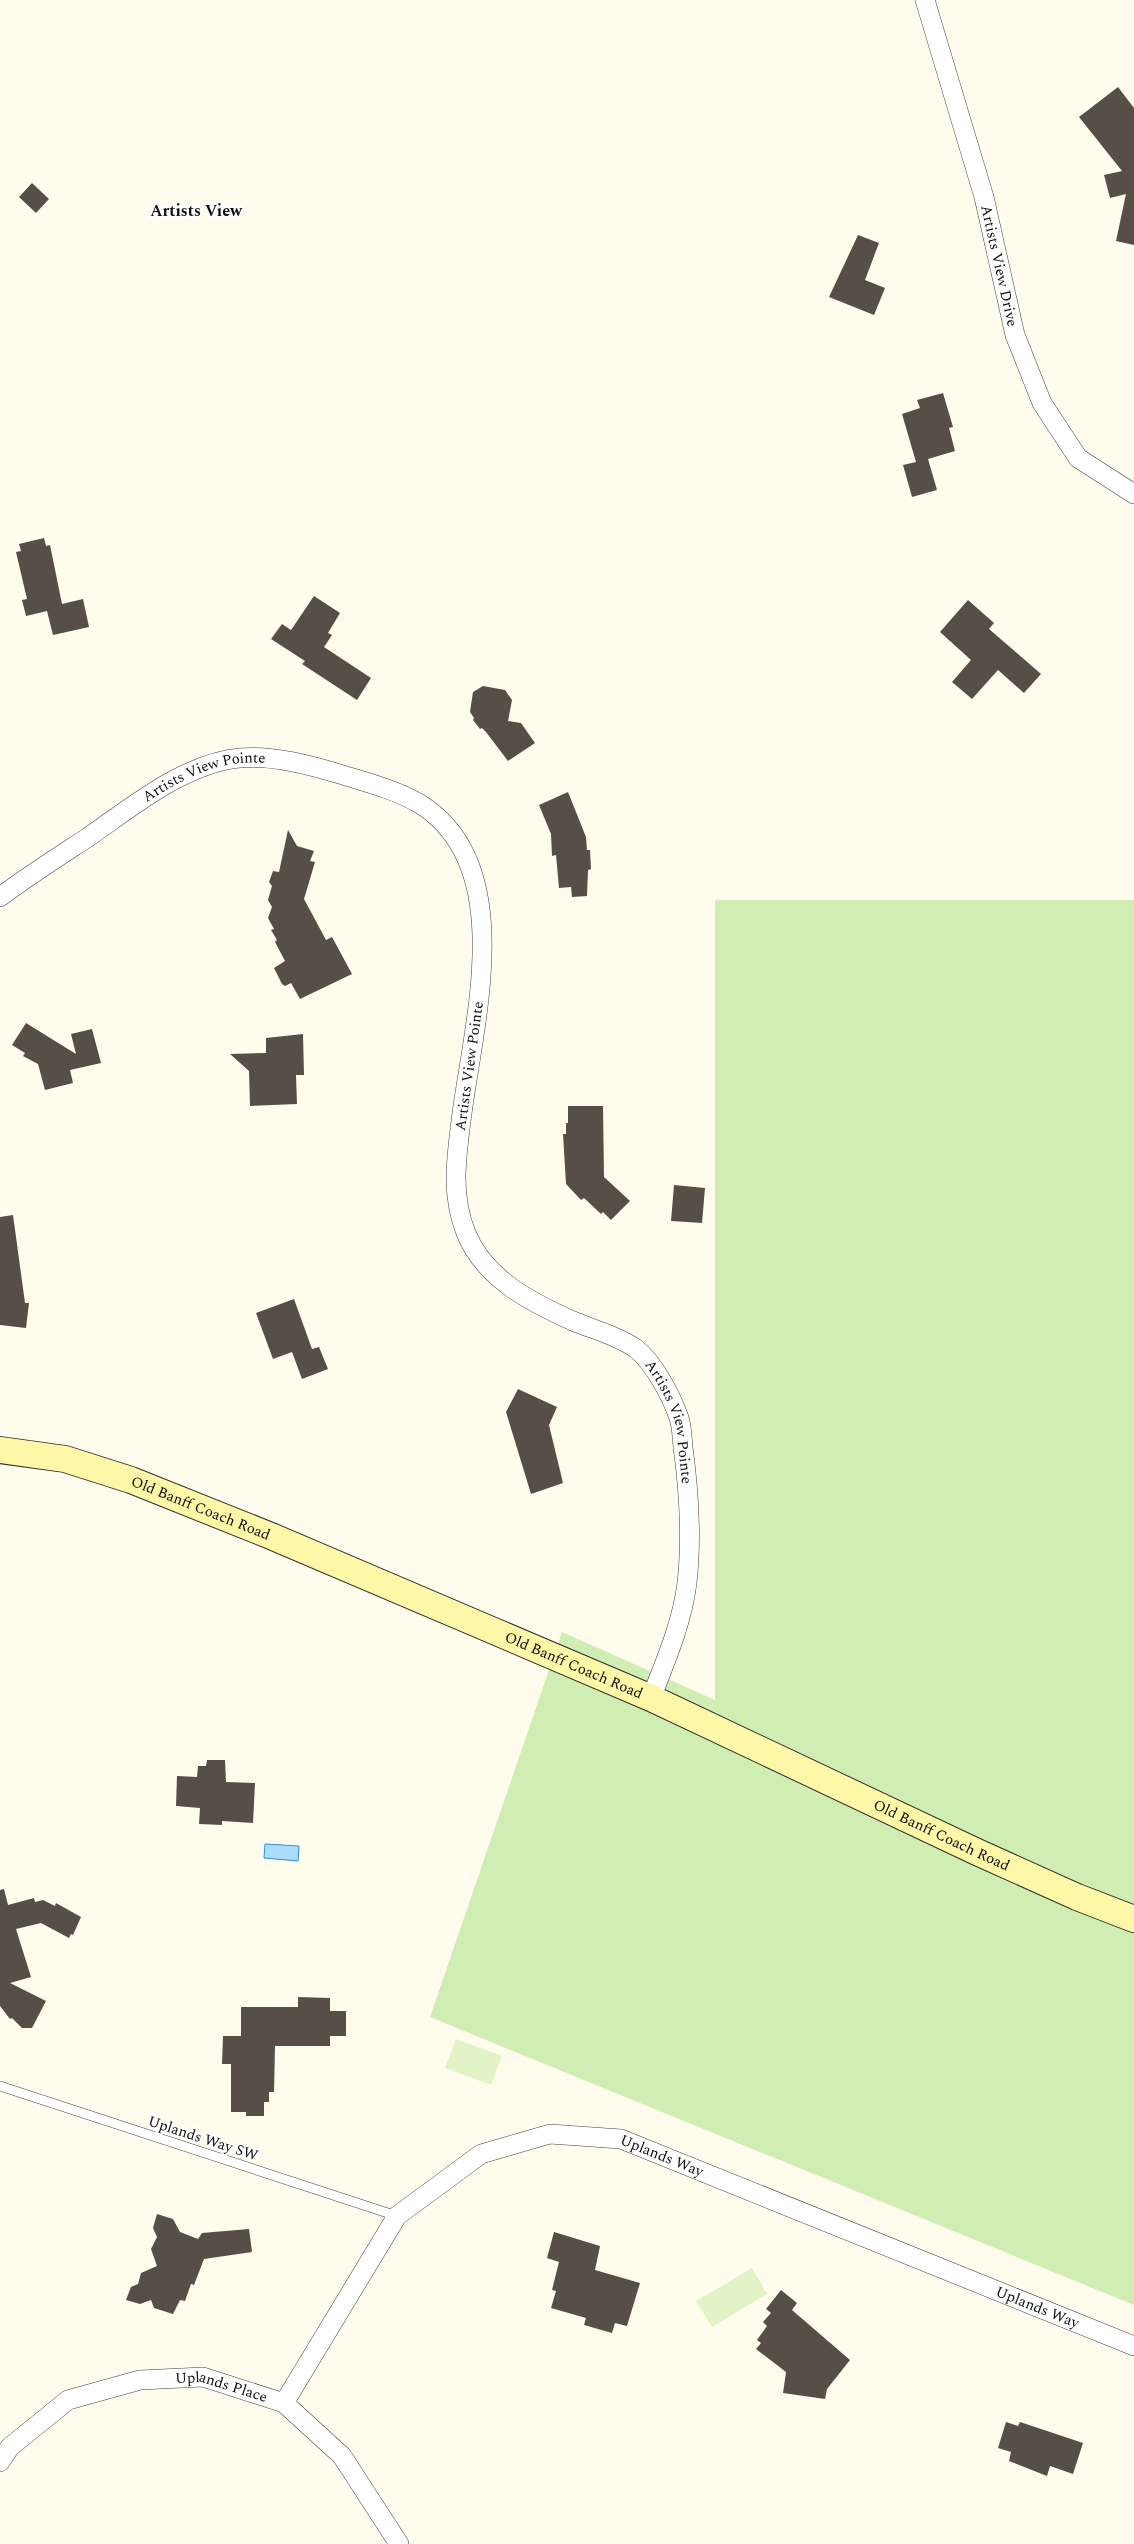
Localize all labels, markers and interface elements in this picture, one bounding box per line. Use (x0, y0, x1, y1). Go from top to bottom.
district label: Artists View (150, 199, 243, 223)
street label: Artists View Drive (974, 203, 1024, 329)
street label: Artists View Pointe (138, 746, 266, 808)
street label: Artists View Pointe (449, 1000, 490, 1132)
street label: Artists View Pointe (639, 1355, 698, 1485)
street label: Old Banff Coach Road (127, 1470, 274, 1547)
street label: Old Banff Coach Road (501, 1626, 647, 1705)
street label: Old Banff Coach Road (869, 1794, 1013, 1877)
street label: Uplands Way SW (145, 2110, 261, 2167)
street label: Uplands Way (616, 2129, 708, 2183)
street label: Uplands Way (992, 2280, 1083, 2335)
street label: Uplands Place (174, 2366, 270, 2409)

